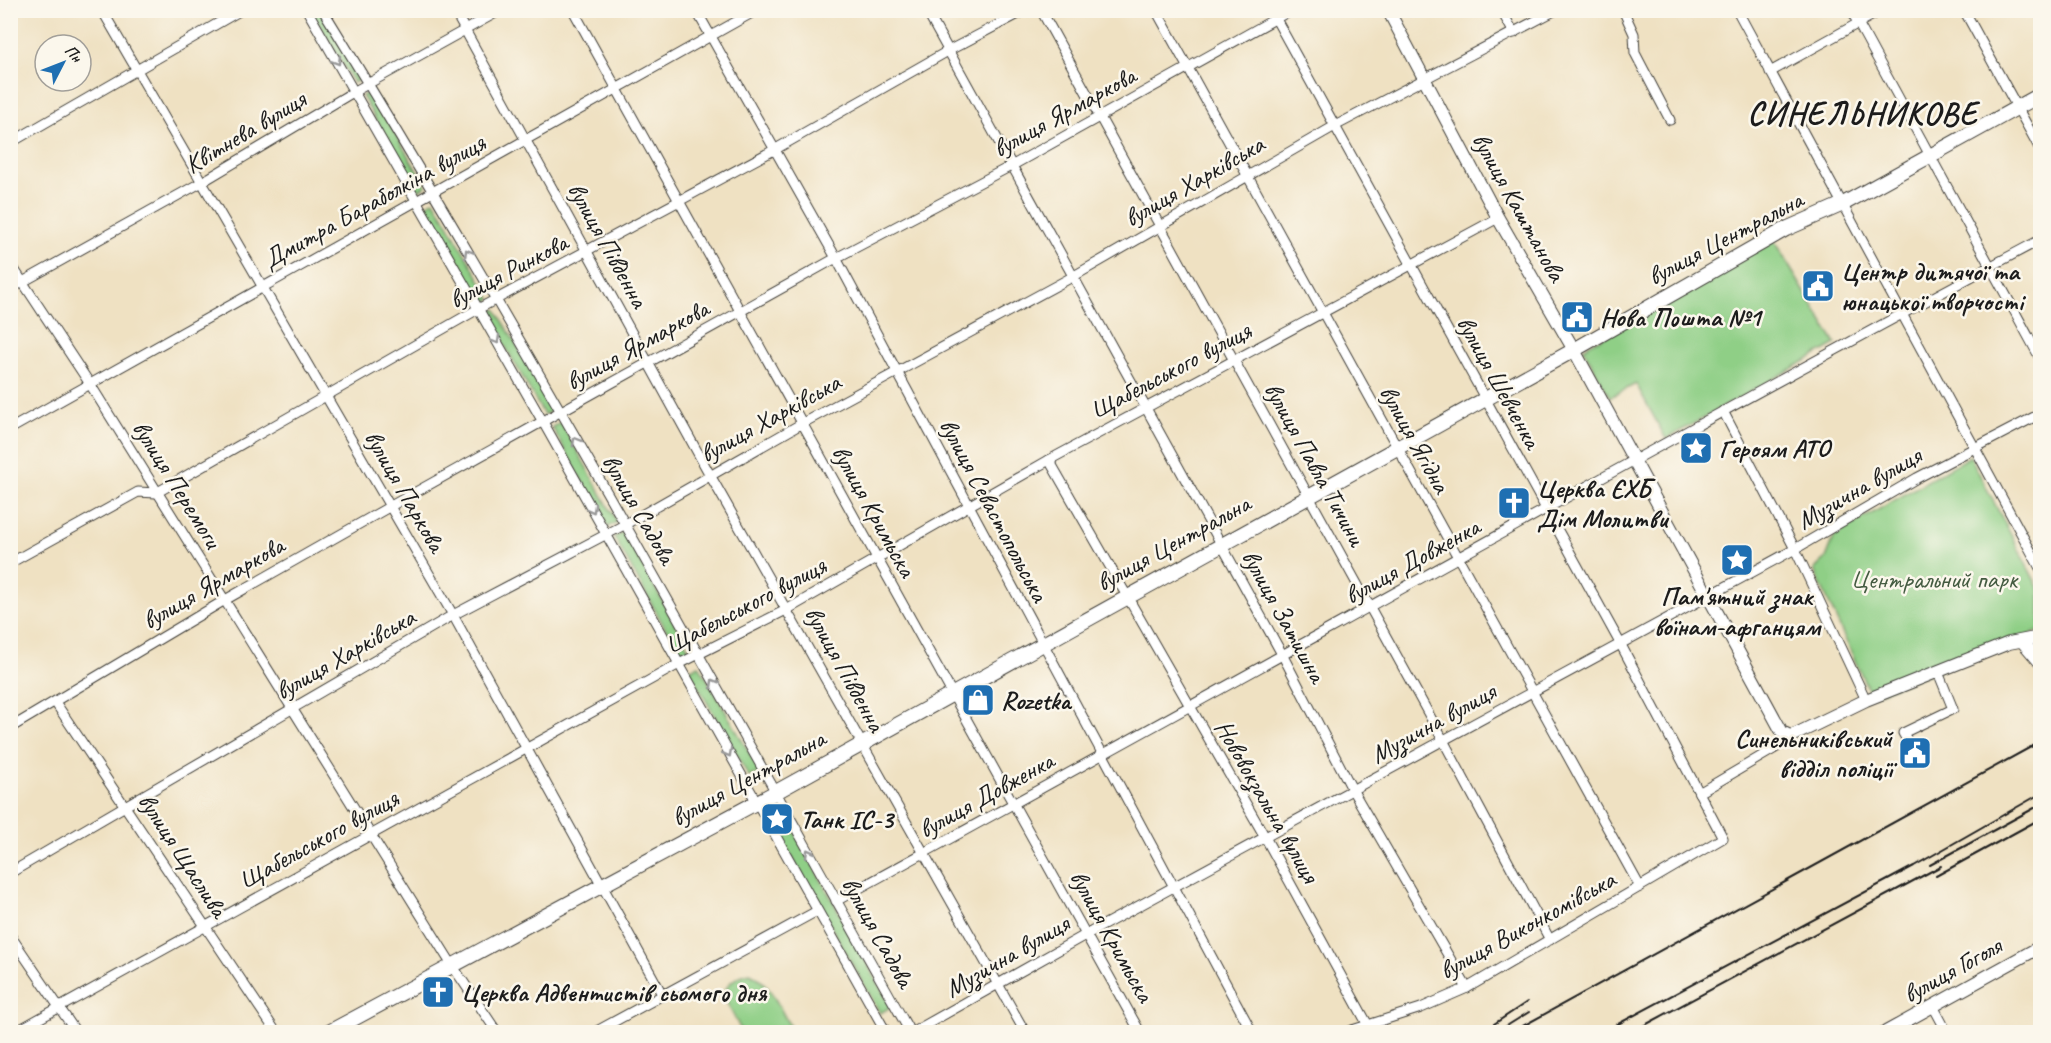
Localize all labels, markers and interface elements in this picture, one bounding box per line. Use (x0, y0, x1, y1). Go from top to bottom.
north arrow (33, 33, 93, 93)
text: Пн (60, 41, 87, 67)
one-way arrow (329, 55, 341, 65)
street label: вулиця Ярмаркова (987, 58, 1143, 165)
street label: Квітнева вулиця (178, 82, 313, 181)
district label: СИНЕЛЬНИКОВЕ (1747, 93, 1981, 134)
street label: Дмитра Бараболкіна вулиця (257, 125, 493, 276)
street label: вулиця Харківська (1118, 127, 1271, 234)
street label: вулиця Каштанова (1464, 127, 1574, 289)
street label: вулиця Південна (560, 176, 657, 315)
street label: вулиця Центральна (1642, 182, 1810, 293)
street label: вулиця Ринкова (443, 225, 575, 316)
one-way arrow (464, 249, 475, 259)
place label: Центр дитячої та юнацької творчості (1841, 255, 2027, 318)
public building icon: Центр дитячої та юнацької творчості (1800, 268, 1836, 304)
street label: вулиця Ярмаркова (560, 291, 716, 398)
public building icon: Нова Пошта №1 (1559, 299, 1595, 335)
place label: Нова Пошта №1 (1600, 301, 1764, 334)
street label: вулиця Шевченка (1449, 310, 1550, 456)
street label: Щабельського вулиця (1085, 313, 1258, 426)
one-way arrow (489, 333, 500, 344)
street label: вулиця Харківська (694, 365, 848, 470)
street label: вулиця Павла Тичини (1256, 376, 1374, 553)
street label: вулиця Ягідна (1372, 379, 1459, 500)
street label: вулиця Севастопольська (932, 412, 1057, 609)
street label: вулиця Перемоги (125, 414, 230, 555)
street label: вулиця Паркова (357, 424, 454, 560)
place icon: Героям АТО (1678, 430, 1714, 466)
place label: Героям АТО (1719, 432, 1833, 465)
one-way arrow (571, 437, 583, 447)
street label: Музична вулиця (1791, 438, 1929, 538)
street label: вулиця Кримьска (824, 439, 925, 584)
street label: вулиця Садова (594, 448, 685, 572)
place label: Церква ЄХБ Дім Молитви (1537, 472, 1670, 535)
church icon: Церква ЄХБ Дім Молитви (1496, 485, 1532, 521)
street label: вулиця Центральна (1090, 486, 1258, 599)
one-way arrow (585, 503, 597, 513)
street label: вулиця Довженка (1338, 509, 1488, 612)
street label: вулиця Ярмаркова (136, 528, 292, 637)
place icon: Пам'ятний знак воїнам-афганцям (1719, 542, 1755, 578)
street label: вулиця Затишна (1234, 544, 1335, 690)
street label: Щабельського вулиця (660, 548, 833, 661)
park label: Центральний парк (1851, 563, 2019, 596)
place label: Пам'ятний знак воїнам-афганцям (1654, 580, 1822, 643)
street label: вулиця Харківська (269, 600, 422, 707)
street label: вулиця Південна (797, 600, 894, 739)
street label: Музична вулиця (1365, 674, 1504, 772)
one-way arrow (710, 679, 721, 689)
shop icon: Rozetka (960, 682, 996, 718)
place label: Rozetka (1001, 684, 1073, 717)
street label: Нововокзальна вулиця (1206, 714, 1328, 890)
street label: вулиця Центральна (665, 721, 833, 834)
place label: Синельниківський відділ поліції (1735, 722, 1898, 785)
public building icon: Синельниківський відділ поліції (1897, 735, 1933, 771)
street label: вулиця Довженка (912, 743, 1062, 846)
one-way arrow (721, 746, 733, 757)
street label: Щабельського вулиця (234, 781, 406, 896)
street label: вулиця Щаслива (131, 787, 237, 925)
place icon: Танк ІС-3 (759, 801, 795, 837)
place label: Танк ІС-3 (800, 803, 895, 836)
one-way arrow (805, 849, 816, 859)
street label: вулиця Виконкомівська (1433, 862, 1622, 987)
street label: вулиця Кримьска (1062, 864, 1163, 1009)
street label: вулиця Садова (834, 871, 923, 995)
street label: Музична вулиця (939, 906, 1077, 1006)
street label: вулиця Гоголя (1897, 928, 2009, 1011)
church icon: Церква Адвентистів сьомого дня (420, 974, 456, 1010)
place label: Церква Адвентистів сьомого дня (461, 976, 768, 1009)

